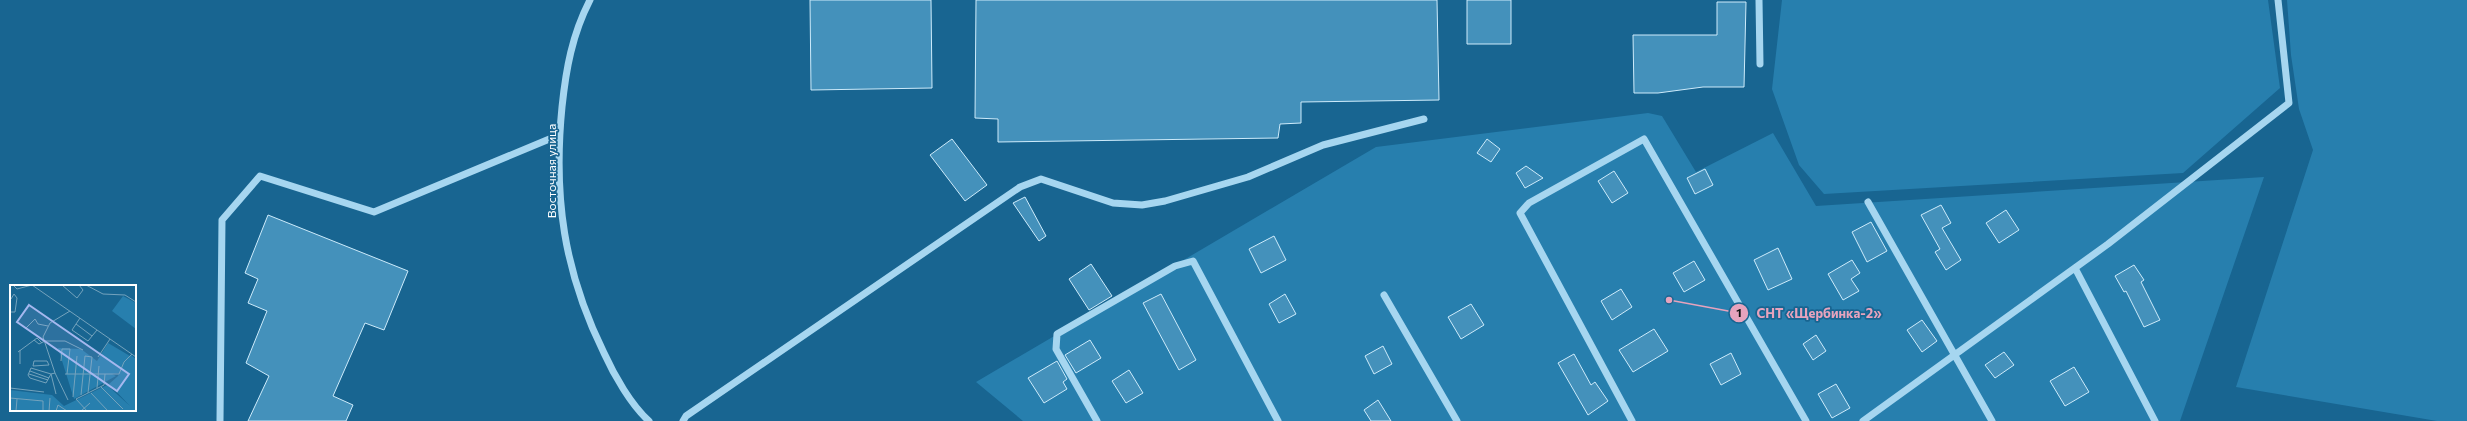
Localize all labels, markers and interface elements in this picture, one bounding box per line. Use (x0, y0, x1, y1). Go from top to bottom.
street label: Восточная улица (544, 124, 558, 218)
inset map (10, 285, 136, 411)
callout: СНТ «Щербинка-2» (1729, 301, 1890, 326)
text: 1 (1736, 305, 1742, 319)
text: СНТ «Щербинка-2» (1756, 305, 1882, 321)

